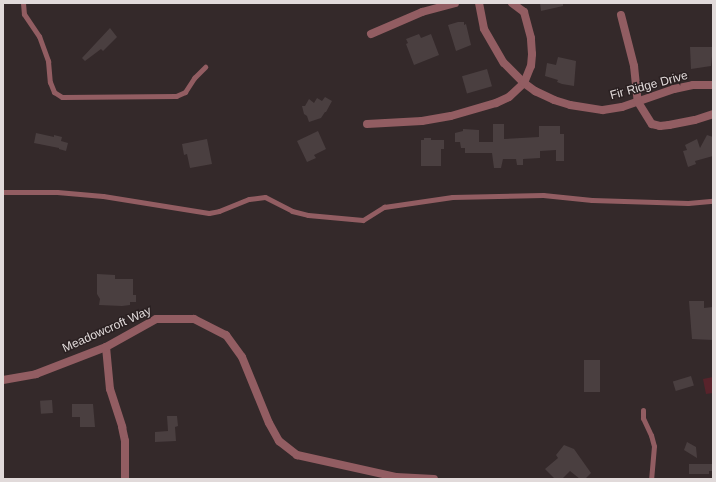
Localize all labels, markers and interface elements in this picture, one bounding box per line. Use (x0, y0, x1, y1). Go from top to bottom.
street label: Fir Ridge Drive (608, 69, 690, 103)
street label: Meadowcroft Way (60, 304, 154, 356)

